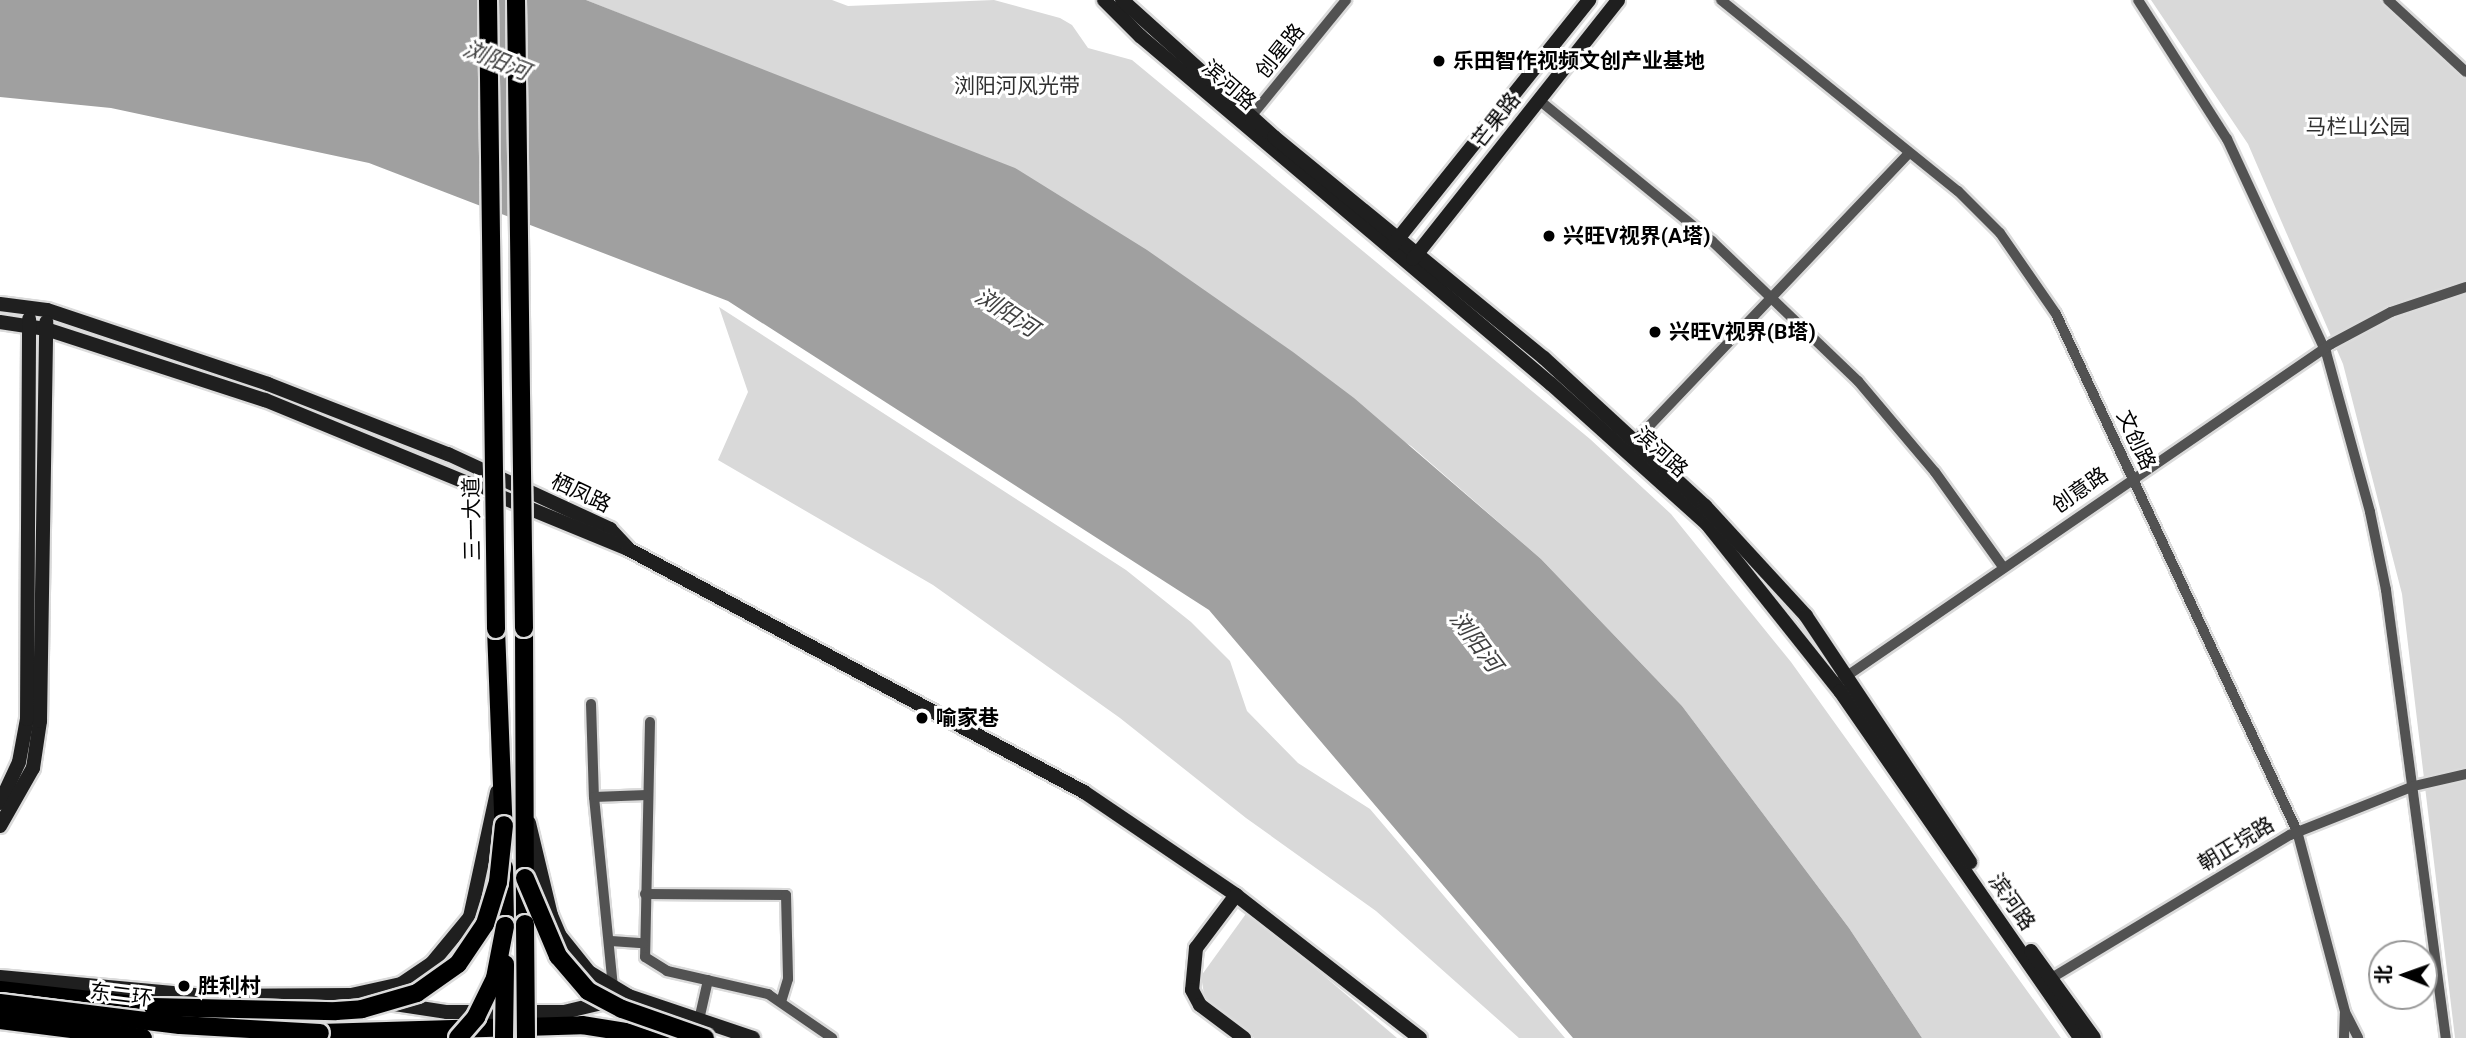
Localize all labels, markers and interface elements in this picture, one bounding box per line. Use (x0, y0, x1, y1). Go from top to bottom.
street label: 创星路 (1250, 19, 1310, 83)
water label: 浏阳河 (459, 35, 533, 87)
place label: 乐田智作视频文创产业基地 (1453, 48, 1705, 74)
marker: 乐田智作视频文创产业基地 (1431, 53, 1447, 69)
street label: 滨河路 (1197, 55, 1261, 115)
park label: 浏阳河风光带 (954, 73, 1080, 99)
street label: 芒果路 (1467, 87, 1525, 153)
park label: 马栏山公园 (2306, 114, 2410, 140)
place label: 兴旺V视界(A塔) (1563, 223, 1711, 249)
marker: 兴旺V视界(A塔) (1541, 228, 1557, 244)
water label: 浏阳河 (970, 283, 1042, 343)
place label: 兴旺V视界(B塔) (1669, 319, 1816, 345)
marker: 兴旺V视界(B塔) (1647, 324, 1663, 340)
street label: 文创路 (2111, 406, 2161, 474)
street label: 滨河路 (1629, 422, 1693, 482)
street label: 创意路 (2047, 462, 2113, 518)
street label: 栖凤路 (547, 468, 615, 518)
street label: 三一大道 (459, 477, 485, 561)
water label: 浏阳河 (1443, 606, 1507, 678)
place label: 喻家巷 (936, 705, 999, 731)
marker: 喻家巷 (914, 710, 930, 726)
street label: 朝正垸路 (2194, 812, 2278, 876)
street label: 滨河路 (1984, 869, 2040, 935)
north arrow (2368, 940, 2438, 1010)
text: 北 (2372, 965, 2395, 984)
place label: 胜利村 (198, 973, 261, 999)
marker: 胜利村 (176, 978, 192, 994)
street label: 东二环 (88, 979, 154, 1011)

